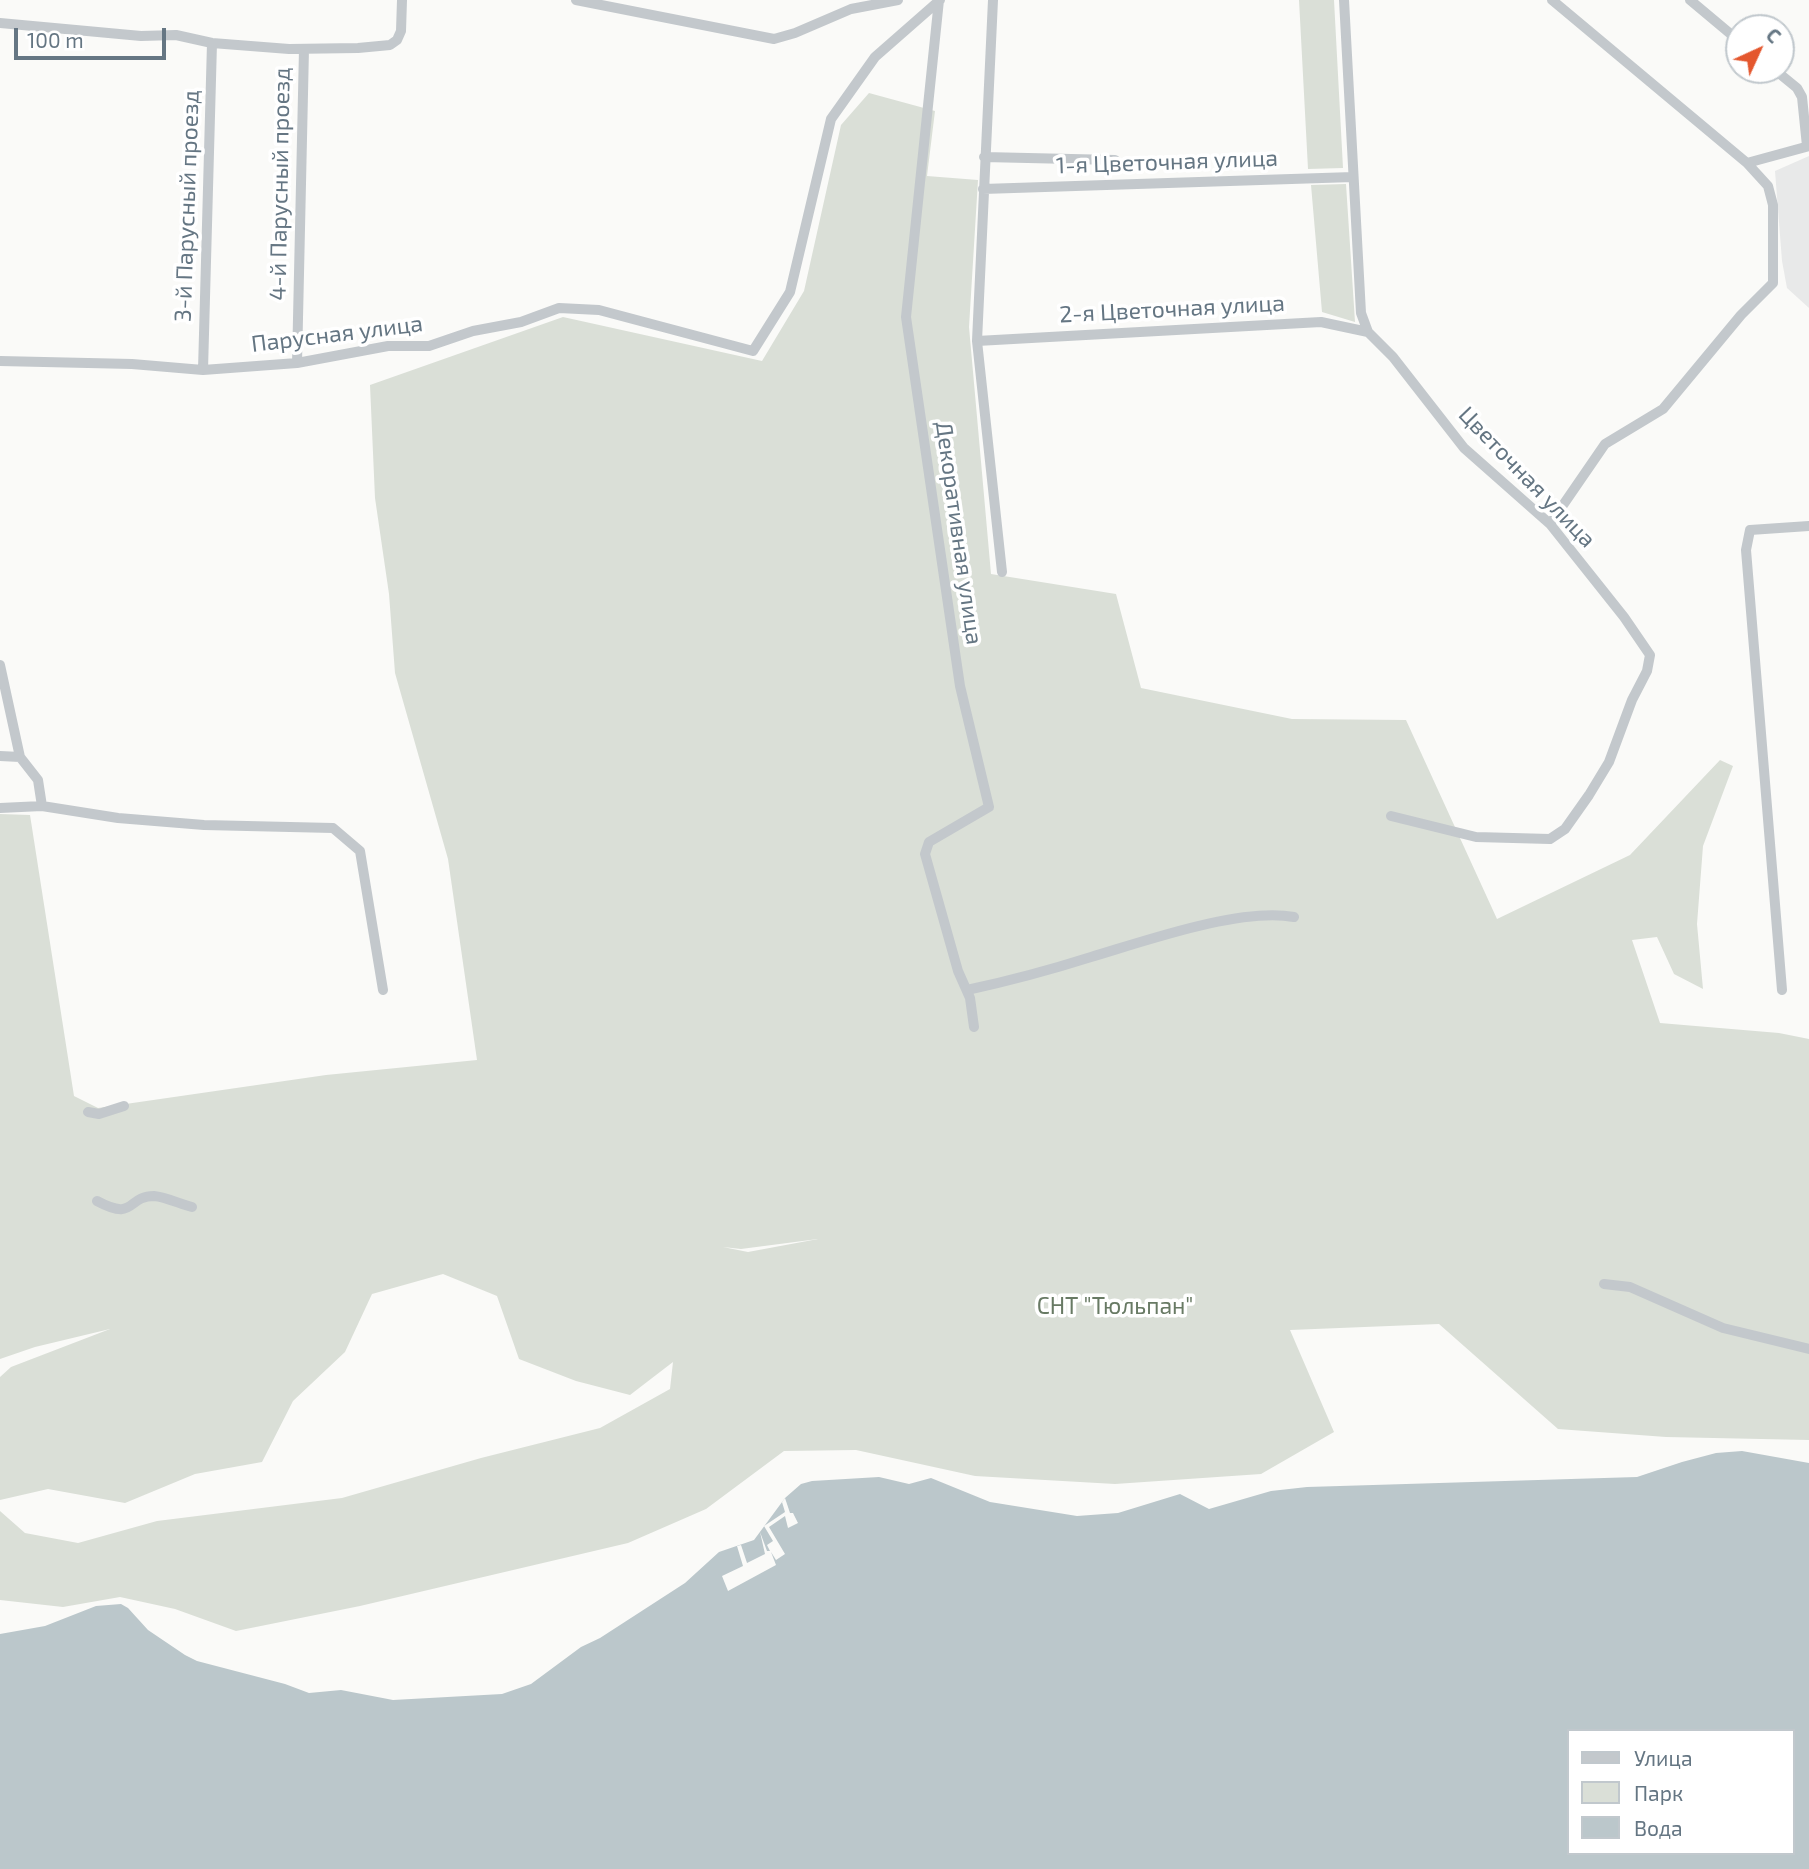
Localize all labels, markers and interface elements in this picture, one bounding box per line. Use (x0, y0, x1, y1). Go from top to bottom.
scale bar (18, 14, 170, 58)
north arrow (1725, 14, 1795, 84)
text: С (1762, 23, 1786, 47)
text: 100 m (27, 27, 84, 52)
street label: 4-й Парусный проезд (264, 67, 296, 301)
street label: 3-й Парусный проезд (169, 90, 205, 322)
street label: 1-я Цветочная улица (1056, 144, 1278, 180)
street label: 2-я Цветочная улица (1059, 289, 1285, 329)
street label: Парусная улица (250, 310, 424, 358)
street label: Цветочная улица (1453, 401, 1601, 553)
street label: Декоративная улица (930, 420, 988, 646)
park label: СНТ "Тюльпан" (1037, 1292, 1193, 1320)
legend (1568, 1729, 1795, 1855)
text: Улица (1634, 1745, 1693, 1770)
text: Парк (1634, 1780, 1683, 1805)
text: Вода (1634, 1815, 1683, 1840)

